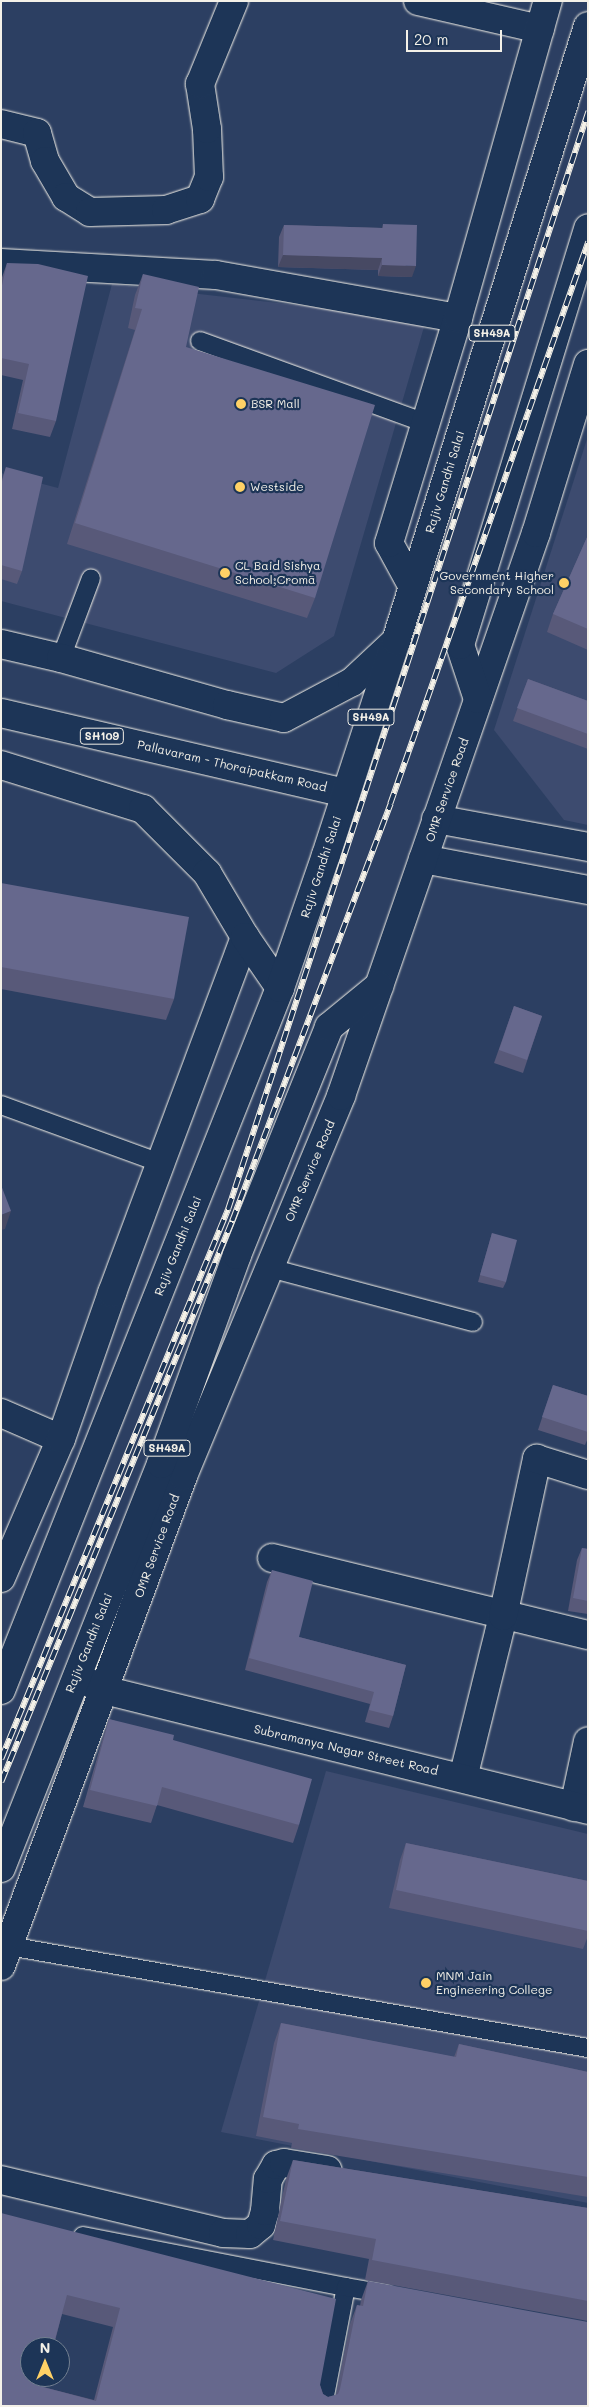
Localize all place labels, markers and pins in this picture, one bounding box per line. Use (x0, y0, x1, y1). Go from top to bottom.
place label: BSR Mall (251, 397, 300, 411)
marker: BSR Mall (235, 398, 247, 410)
place label: Westside (250, 480, 304, 494)
marker: Westside (234, 481, 246, 493)
place label: CL Baid Sishya School;Cromā (235, 559, 321, 587)
marker: CL Baid Sishya School;Cromā (219, 567, 231, 579)
place label: Government Higher Secondary School (439, 569, 554, 597)
marker: Government Higher Secondary School (558, 577, 570, 589)
place label: MNM Jain Engineering College (436, 1969, 552, 1997)
marker: MNM Jain Engineering College (420, 1977, 432, 1989)

